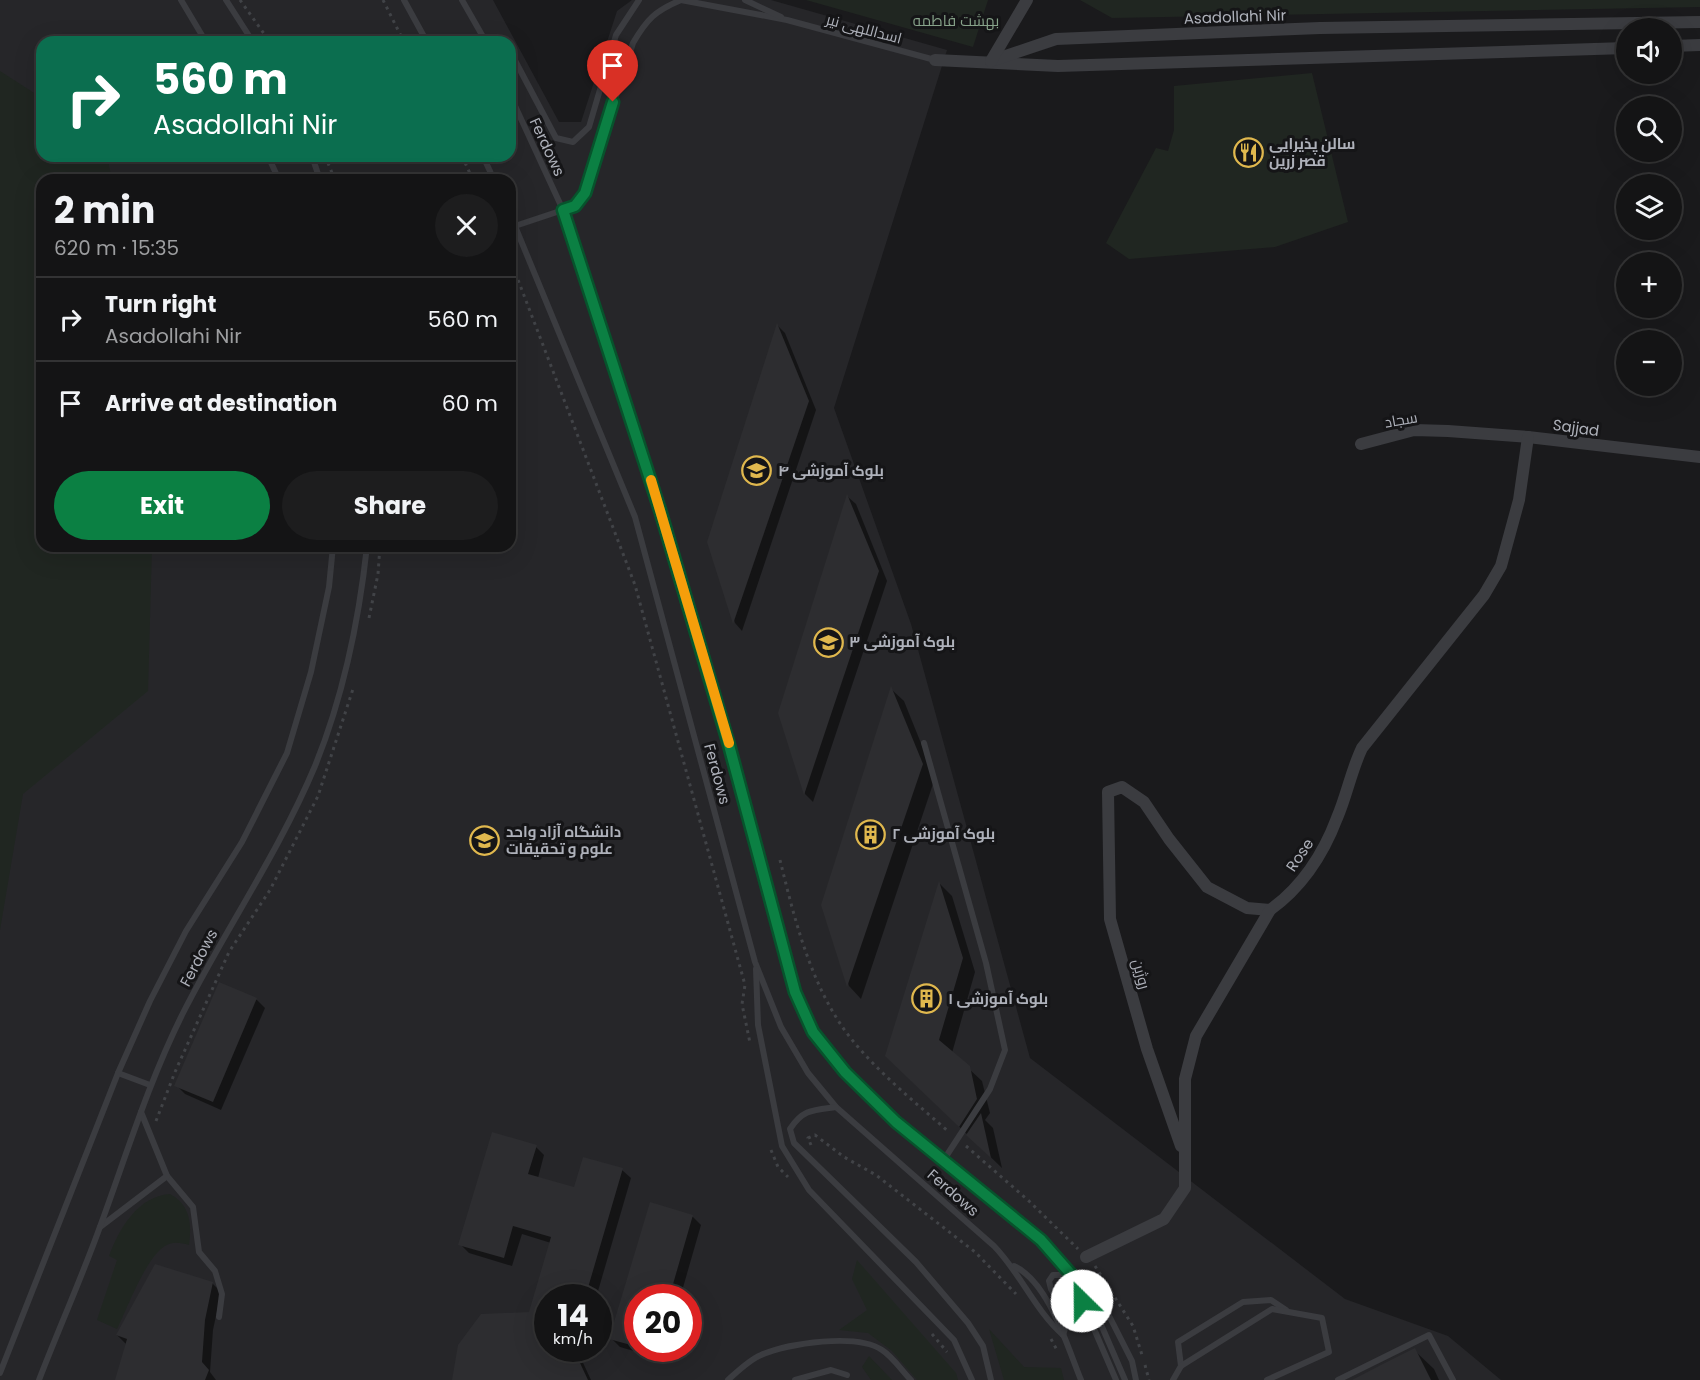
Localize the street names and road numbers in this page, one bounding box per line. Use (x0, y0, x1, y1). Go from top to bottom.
street label: Asadollahi Nir (1183, 4, 1287, 29)
street label: اسداللهی نیر (823, 8, 904, 49)
street label: Ferdows (525, 114, 570, 180)
street label: سجاد (1383, 406, 1419, 433)
street label: Sajjad (1551, 414, 1601, 441)
street label: Ferdows (699, 741, 736, 807)
street label: Rose (1281, 834, 1318, 875)
street label: Ferdows (175, 925, 223, 990)
street label: روژین (1127, 956, 1156, 991)
street label: Ferdows (923, 1164, 984, 1221)

